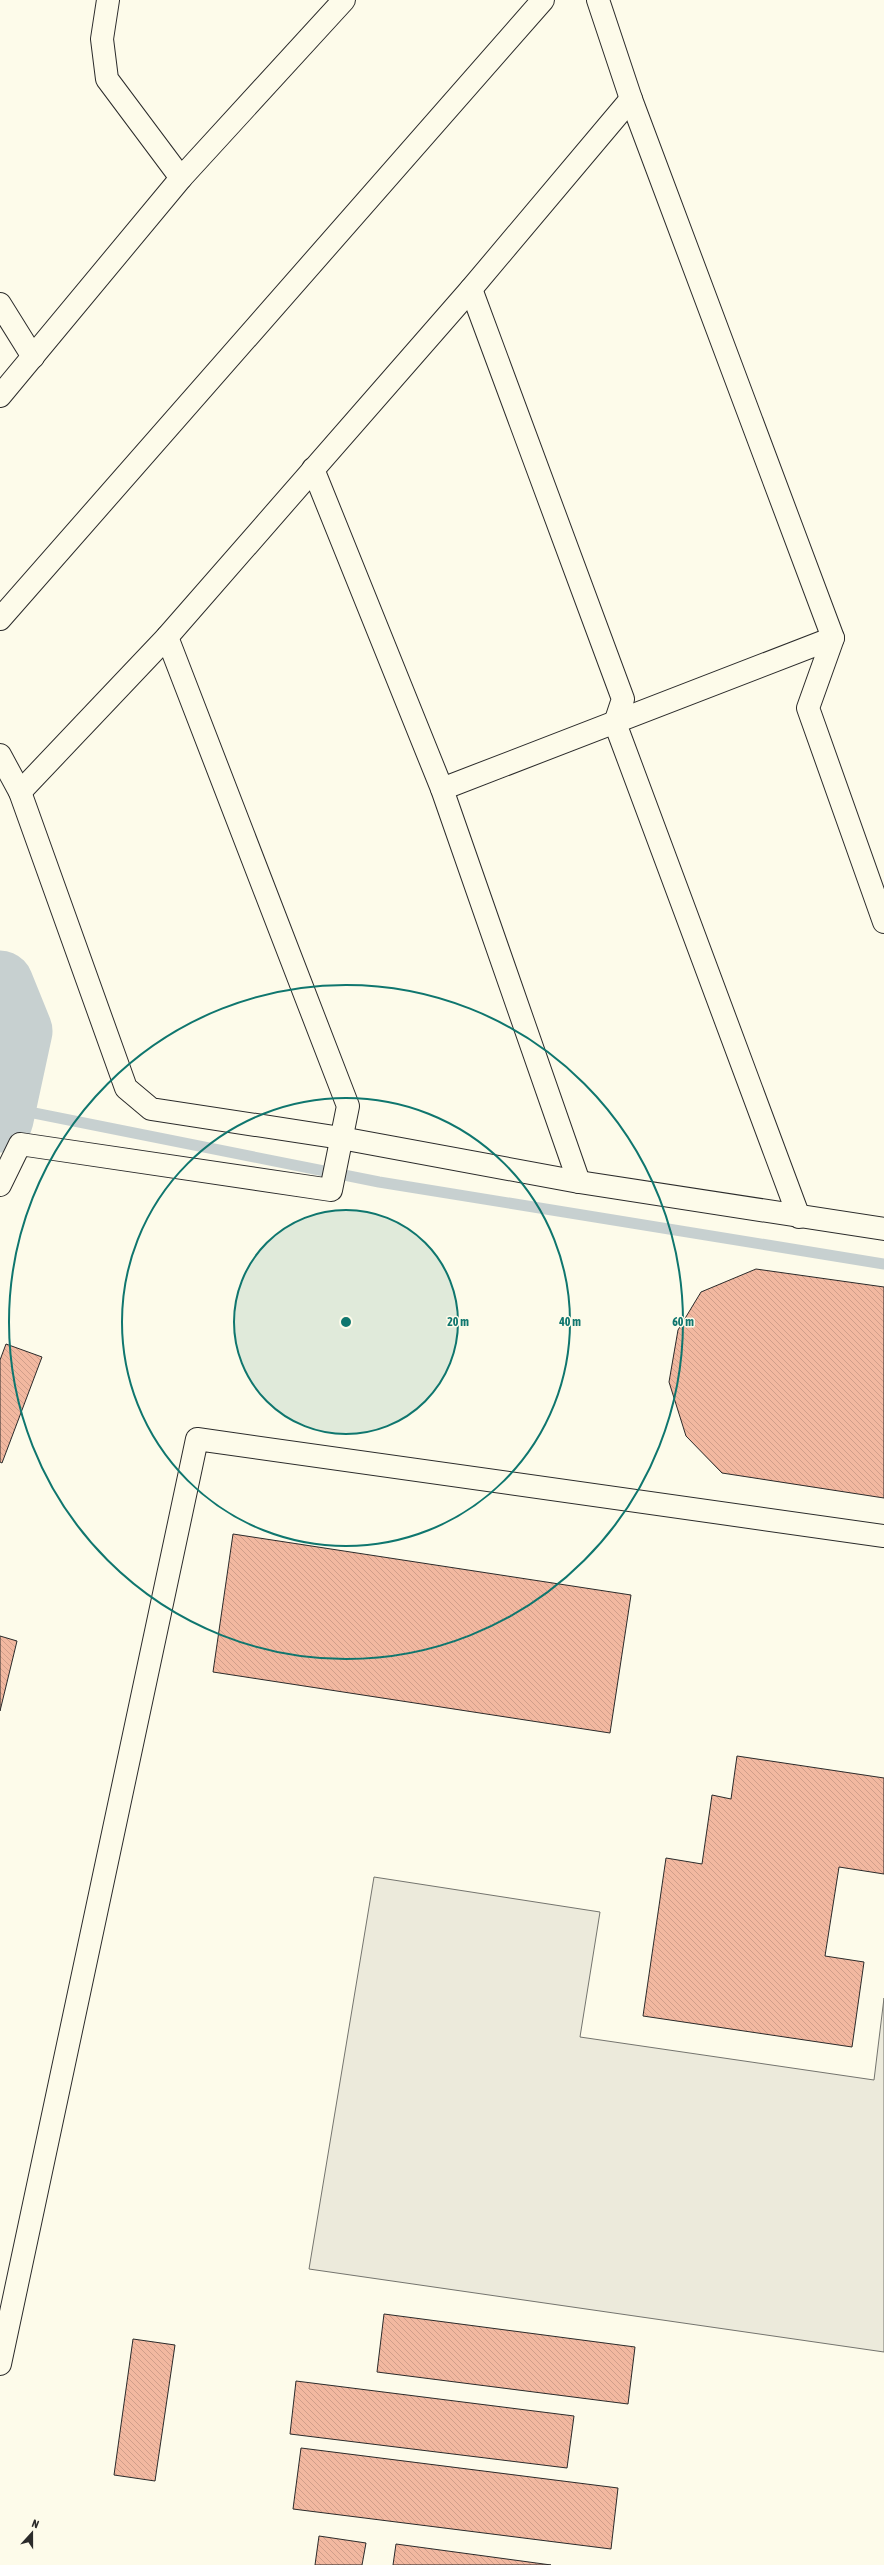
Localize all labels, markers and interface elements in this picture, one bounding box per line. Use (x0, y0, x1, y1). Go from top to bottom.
centre of rings (339, 1315, 353, 1329)
text: 20 m (447, 1315, 469, 1329)
text: 40 m (558, 1315, 581, 1329)
text: 60 m (672, 1315, 694, 1329)
north arrow (12, 2513, 52, 2553)
text: N (30, 2517, 41, 2530)

